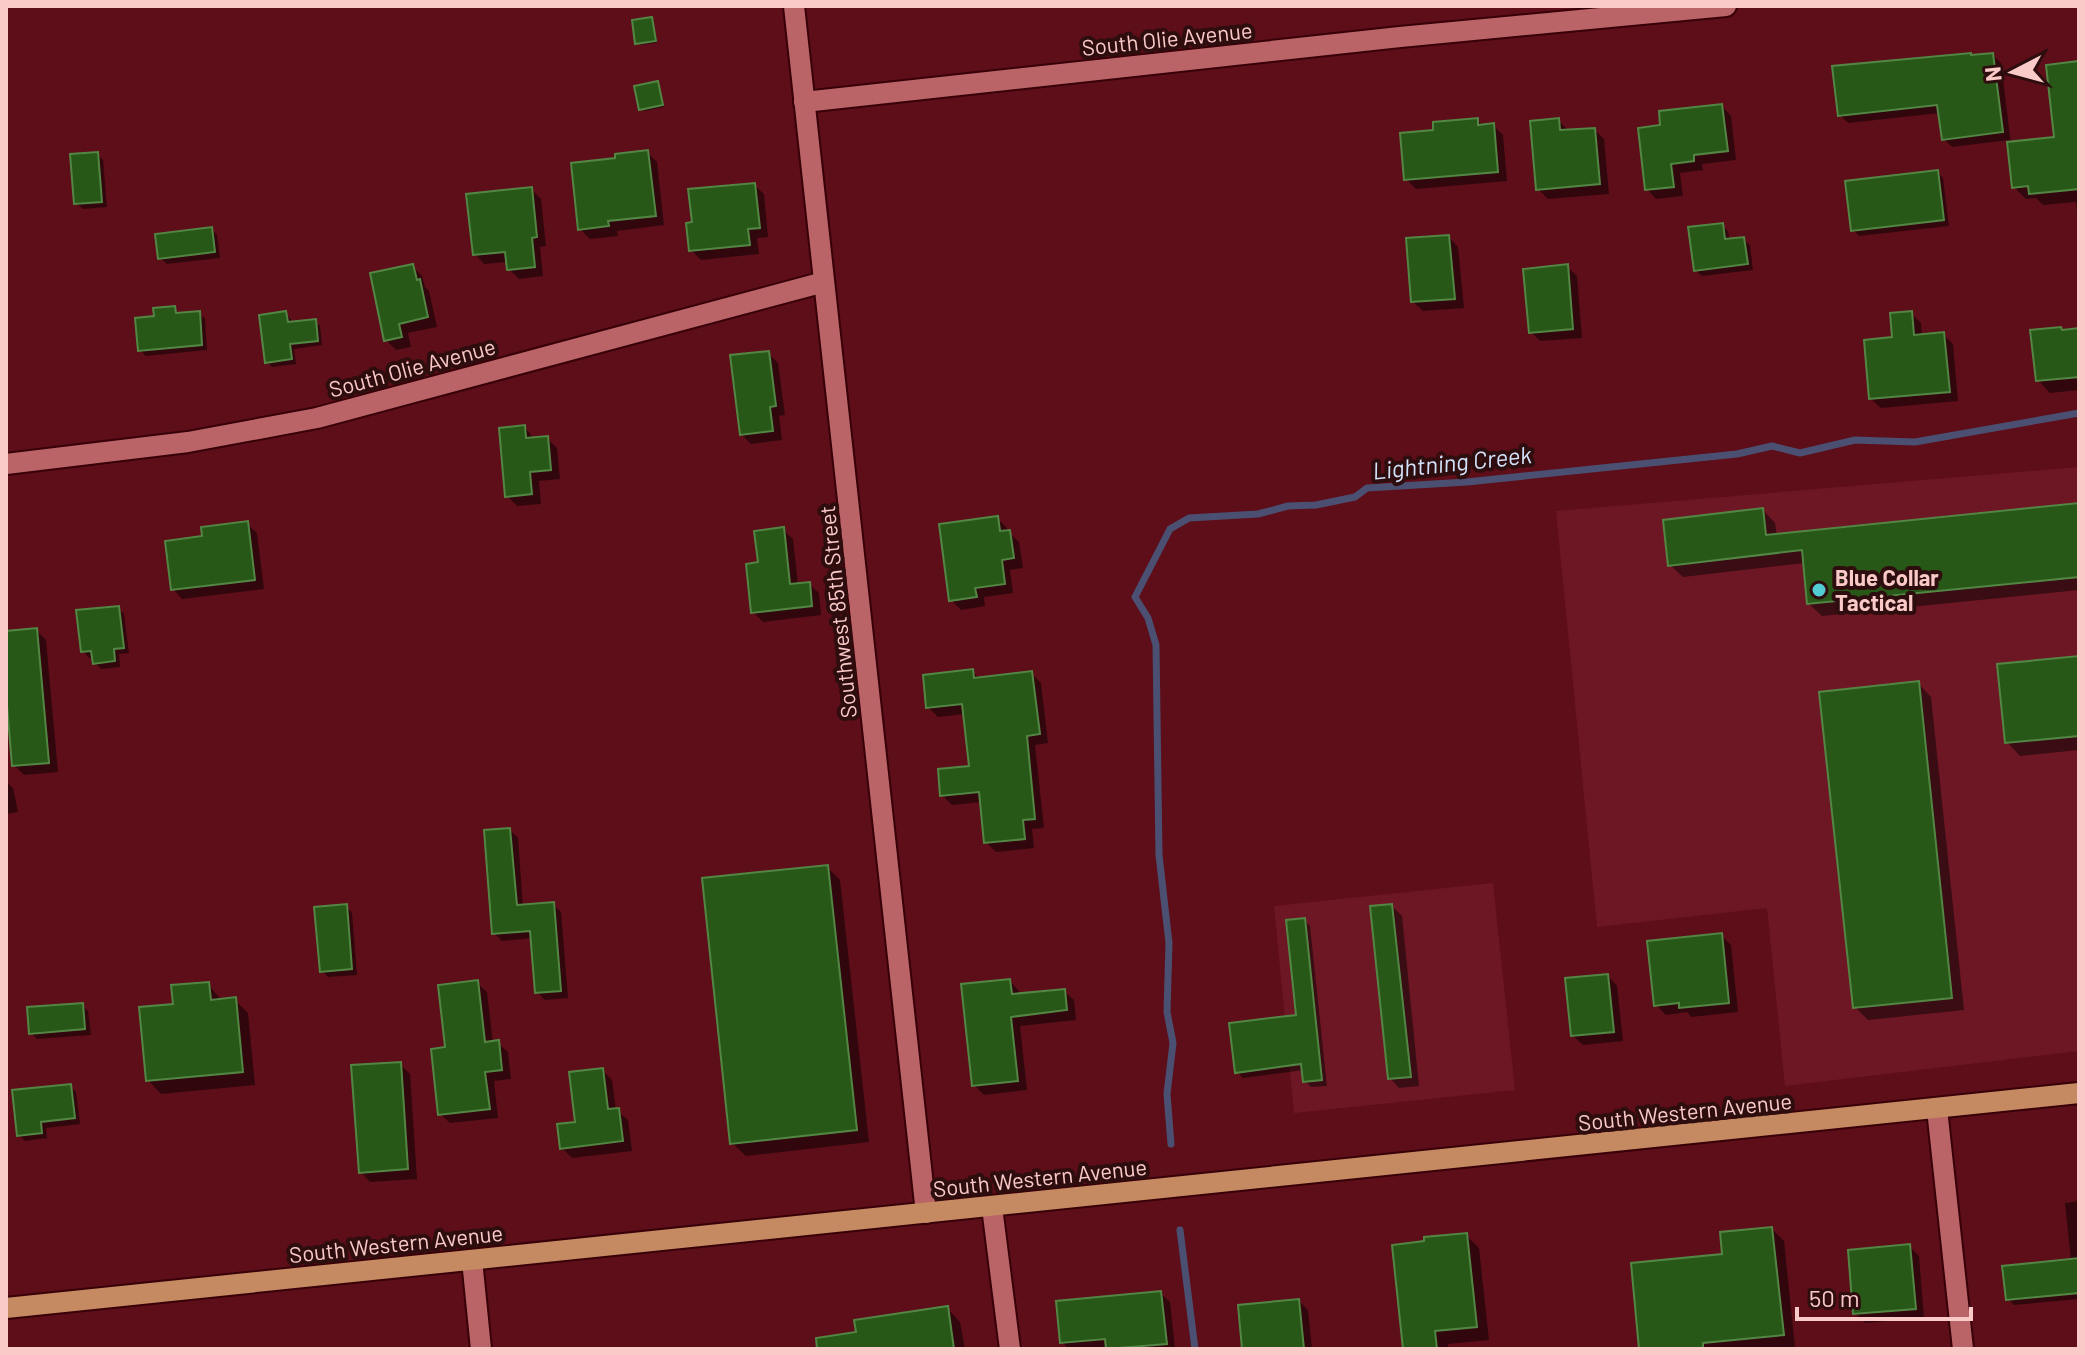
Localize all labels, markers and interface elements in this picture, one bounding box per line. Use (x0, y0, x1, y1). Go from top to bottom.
street label: South Olie Avenue (1080, 16, 1254, 60)
north arrow (1973, 32, 2053, 112)
text: N (1978, 66, 2006, 83)
street label: South Olie Avenue (326, 332, 498, 402)
water label: Lightning Creek (1371, 439, 1533, 485)
street label: Southwest 85th Street (813, 505, 861, 719)
place label: Blue Collar Tactical (1835, 564, 1939, 615)
marker: Blue Collar Tactical (1810, 581, 1828, 599)
street label: South Western Avenue (1577, 1087, 1793, 1135)
street label: South Western Avenue (932, 1153, 1148, 1201)
street label: South Western Avenue (288, 1219, 504, 1267)
scale bar (1797, 1271, 1971, 1321)
text: 50 m (1809, 1283, 1860, 1312)

